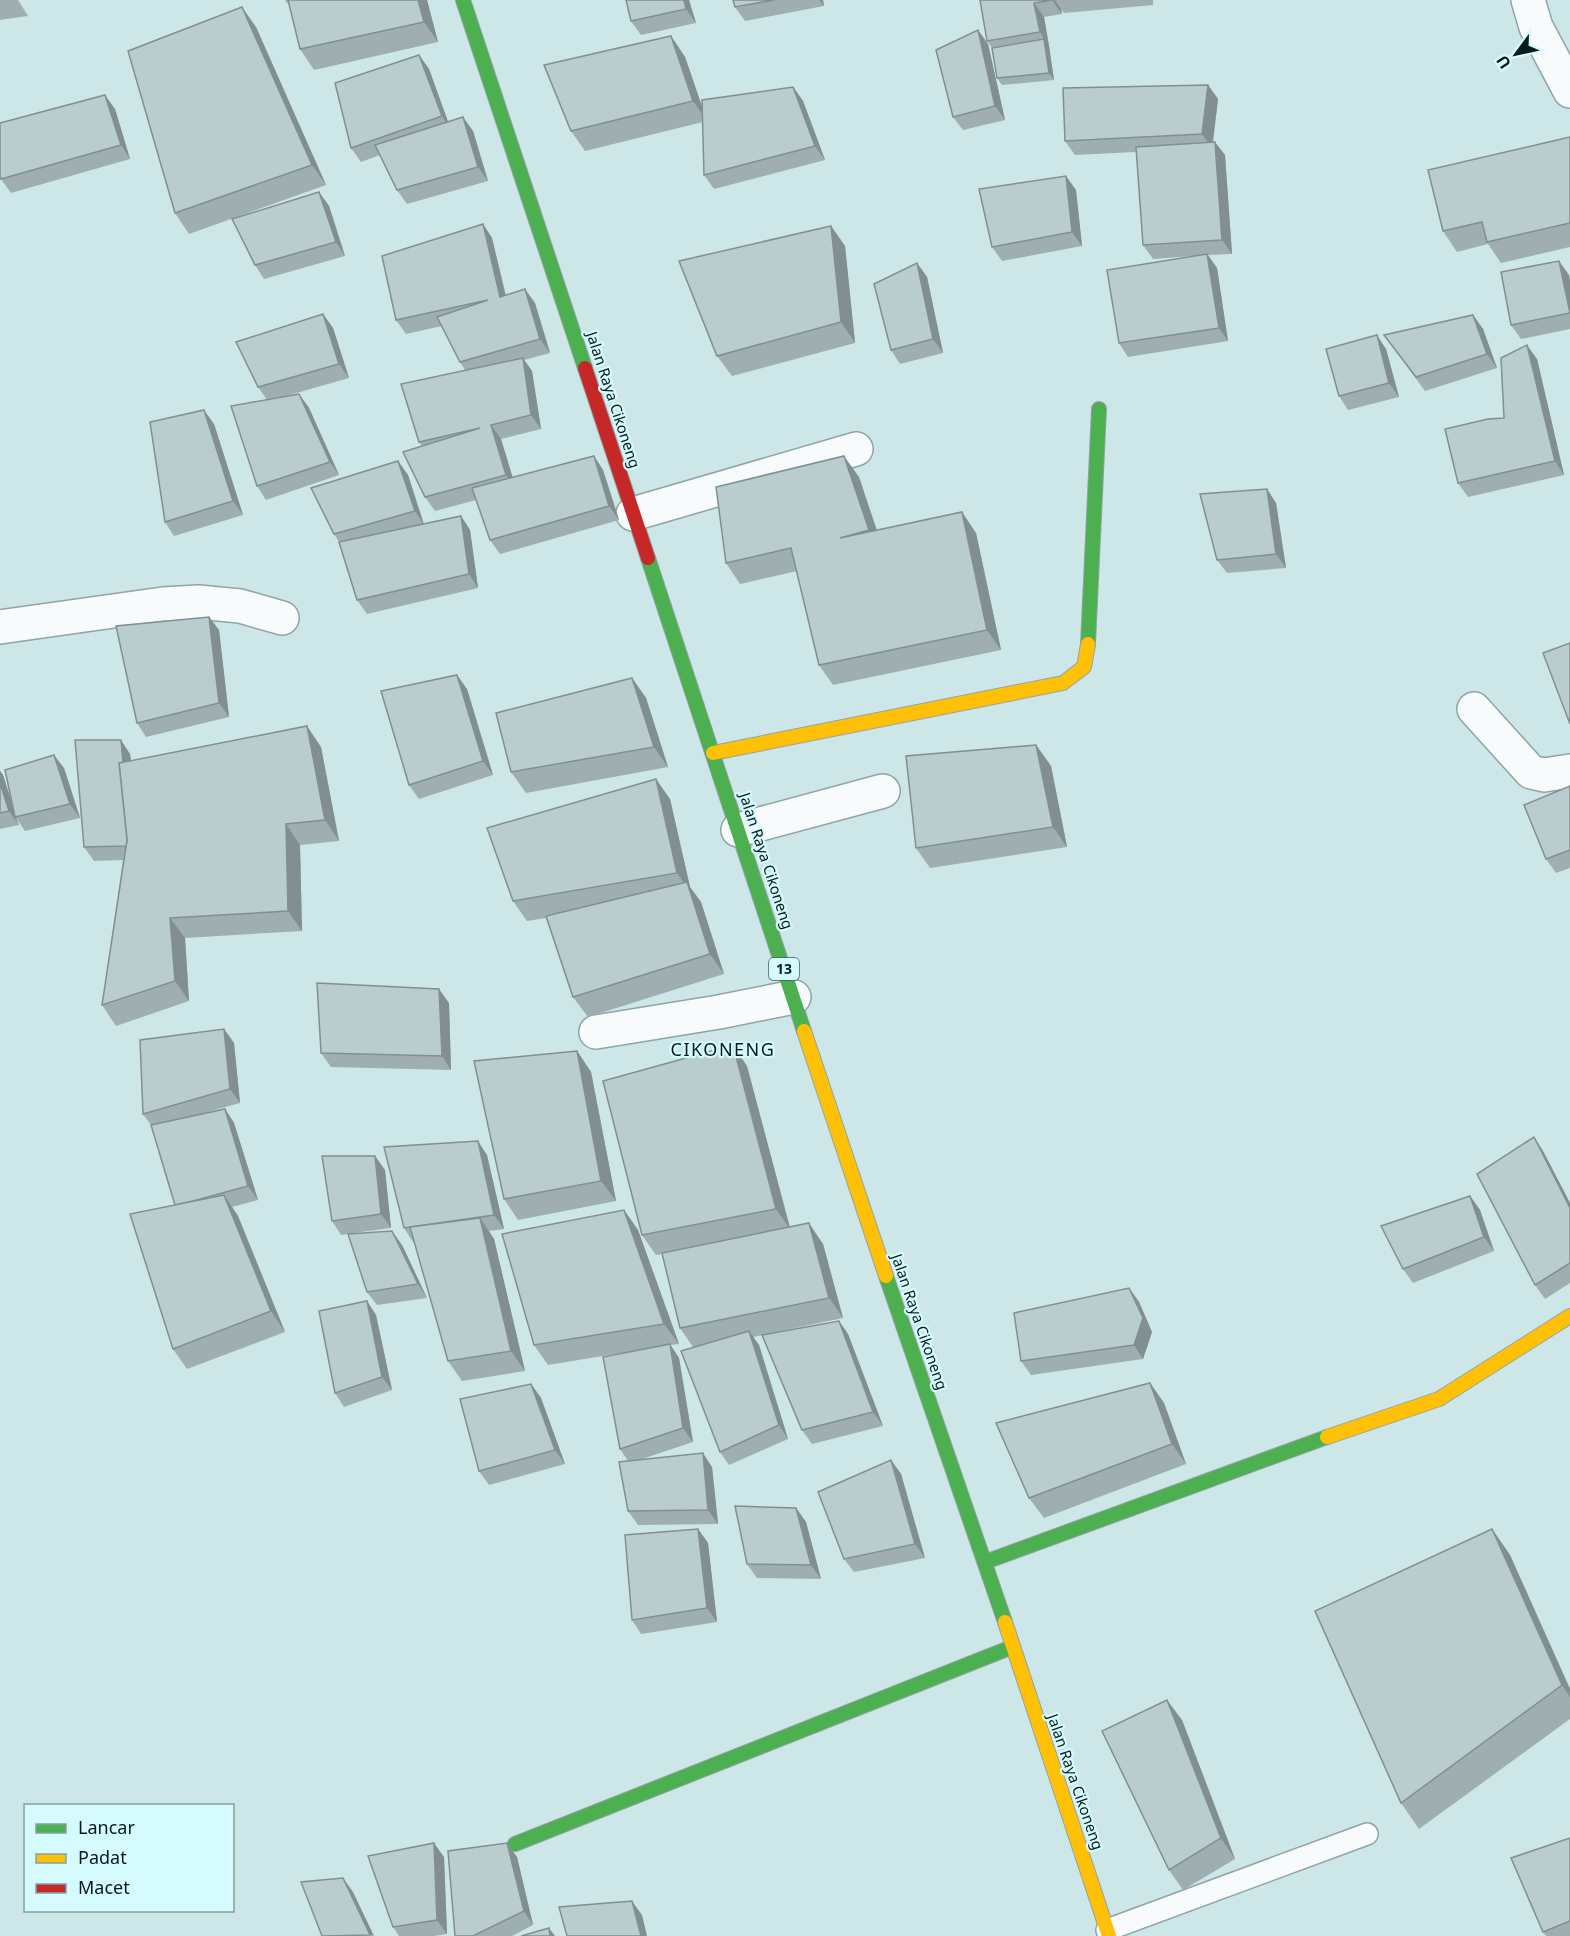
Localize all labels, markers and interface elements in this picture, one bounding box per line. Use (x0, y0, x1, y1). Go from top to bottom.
north arrow (1486, 24, 1546, 84)
text: U (1491, 51, 1516, 73)
street label: Jalan Raya Cikoneng (582, 327, 645, 470)
street label: Jalan Raya Cikoneng (735, 788, 798, 931)
road number: 13 (769, 958, 799, 980)
district label: CIKONENG (671, 1037, 775, 1061)
street label: Jalan Raya Cikoneng (887, 1249, 953, 1392)
street label: Jalan Raya Cikoneng (1043, 1709, 1109, 1852)
legend (24, 1804, 234, 1912)
text: Lancar (78, 1815, 135, 1839)
text: Padat (78, 1845, 127, 1869)
text: Macet (78, 1875, 130, 1899)

